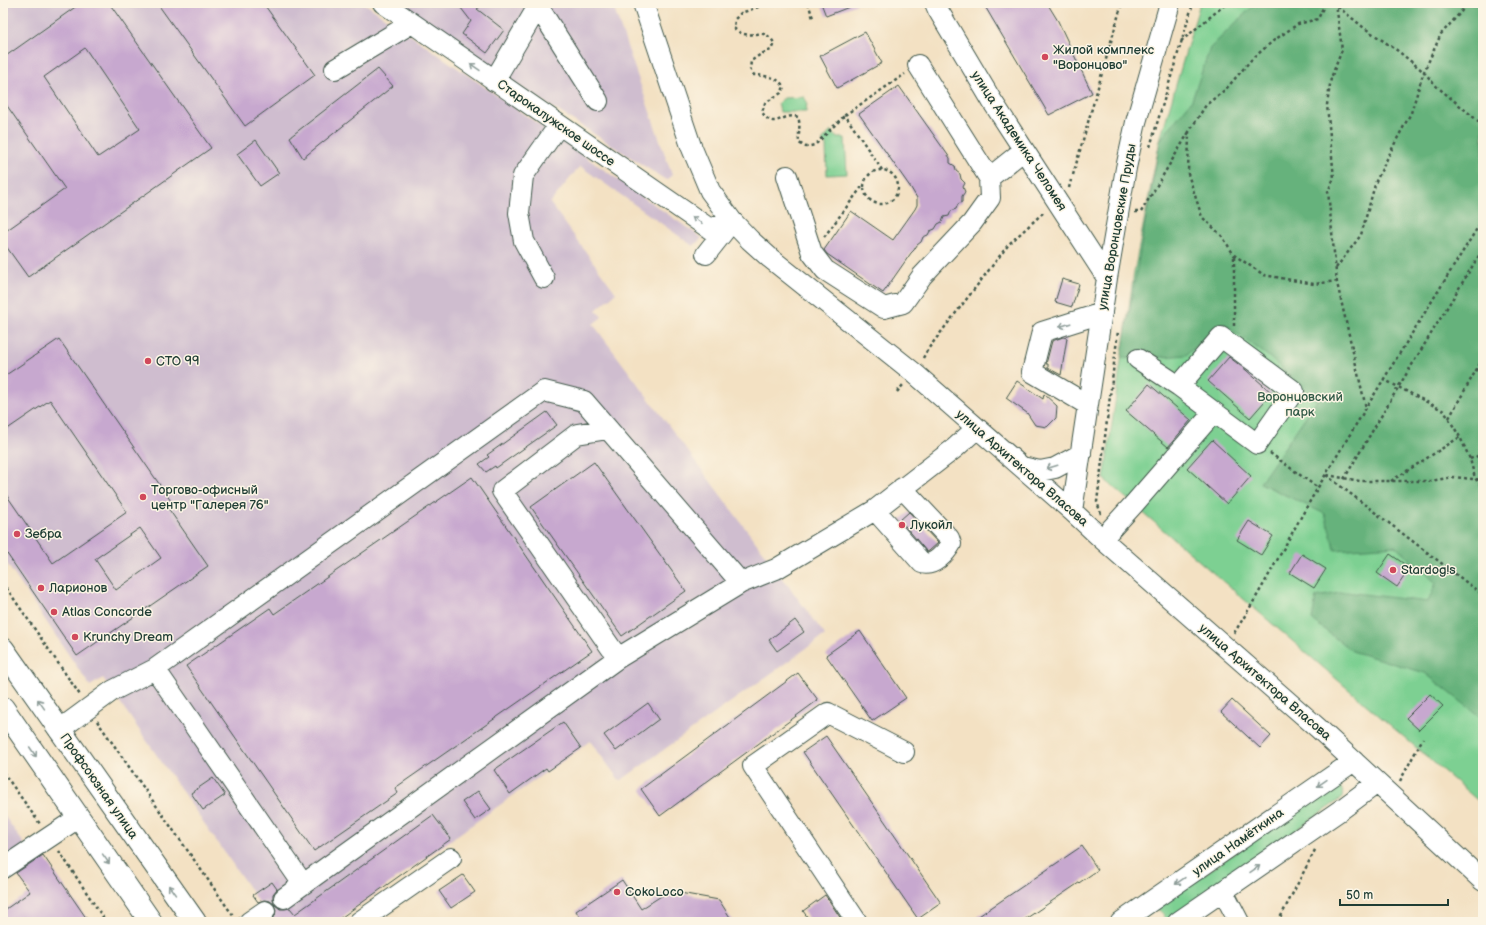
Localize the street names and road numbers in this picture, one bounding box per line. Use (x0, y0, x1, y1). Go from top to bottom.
street label: улица Академика Челомея (968, 68, 1070, 214)
street label: Старокалужское шоссе (494, 76, 618, 170)
street label: улица Воронцовские Пруды (1094, 142, 1140, 312)
street label: улица Архитектора Власова (953, 406, 1092, 530)
street label: улица Архитектора Власова (1196, 620, 1335, 744)
street label: Профсоюзная улица (56, 730, 142, 842)
street label: улица Намёткина (1189, 804, 1287, 879)

